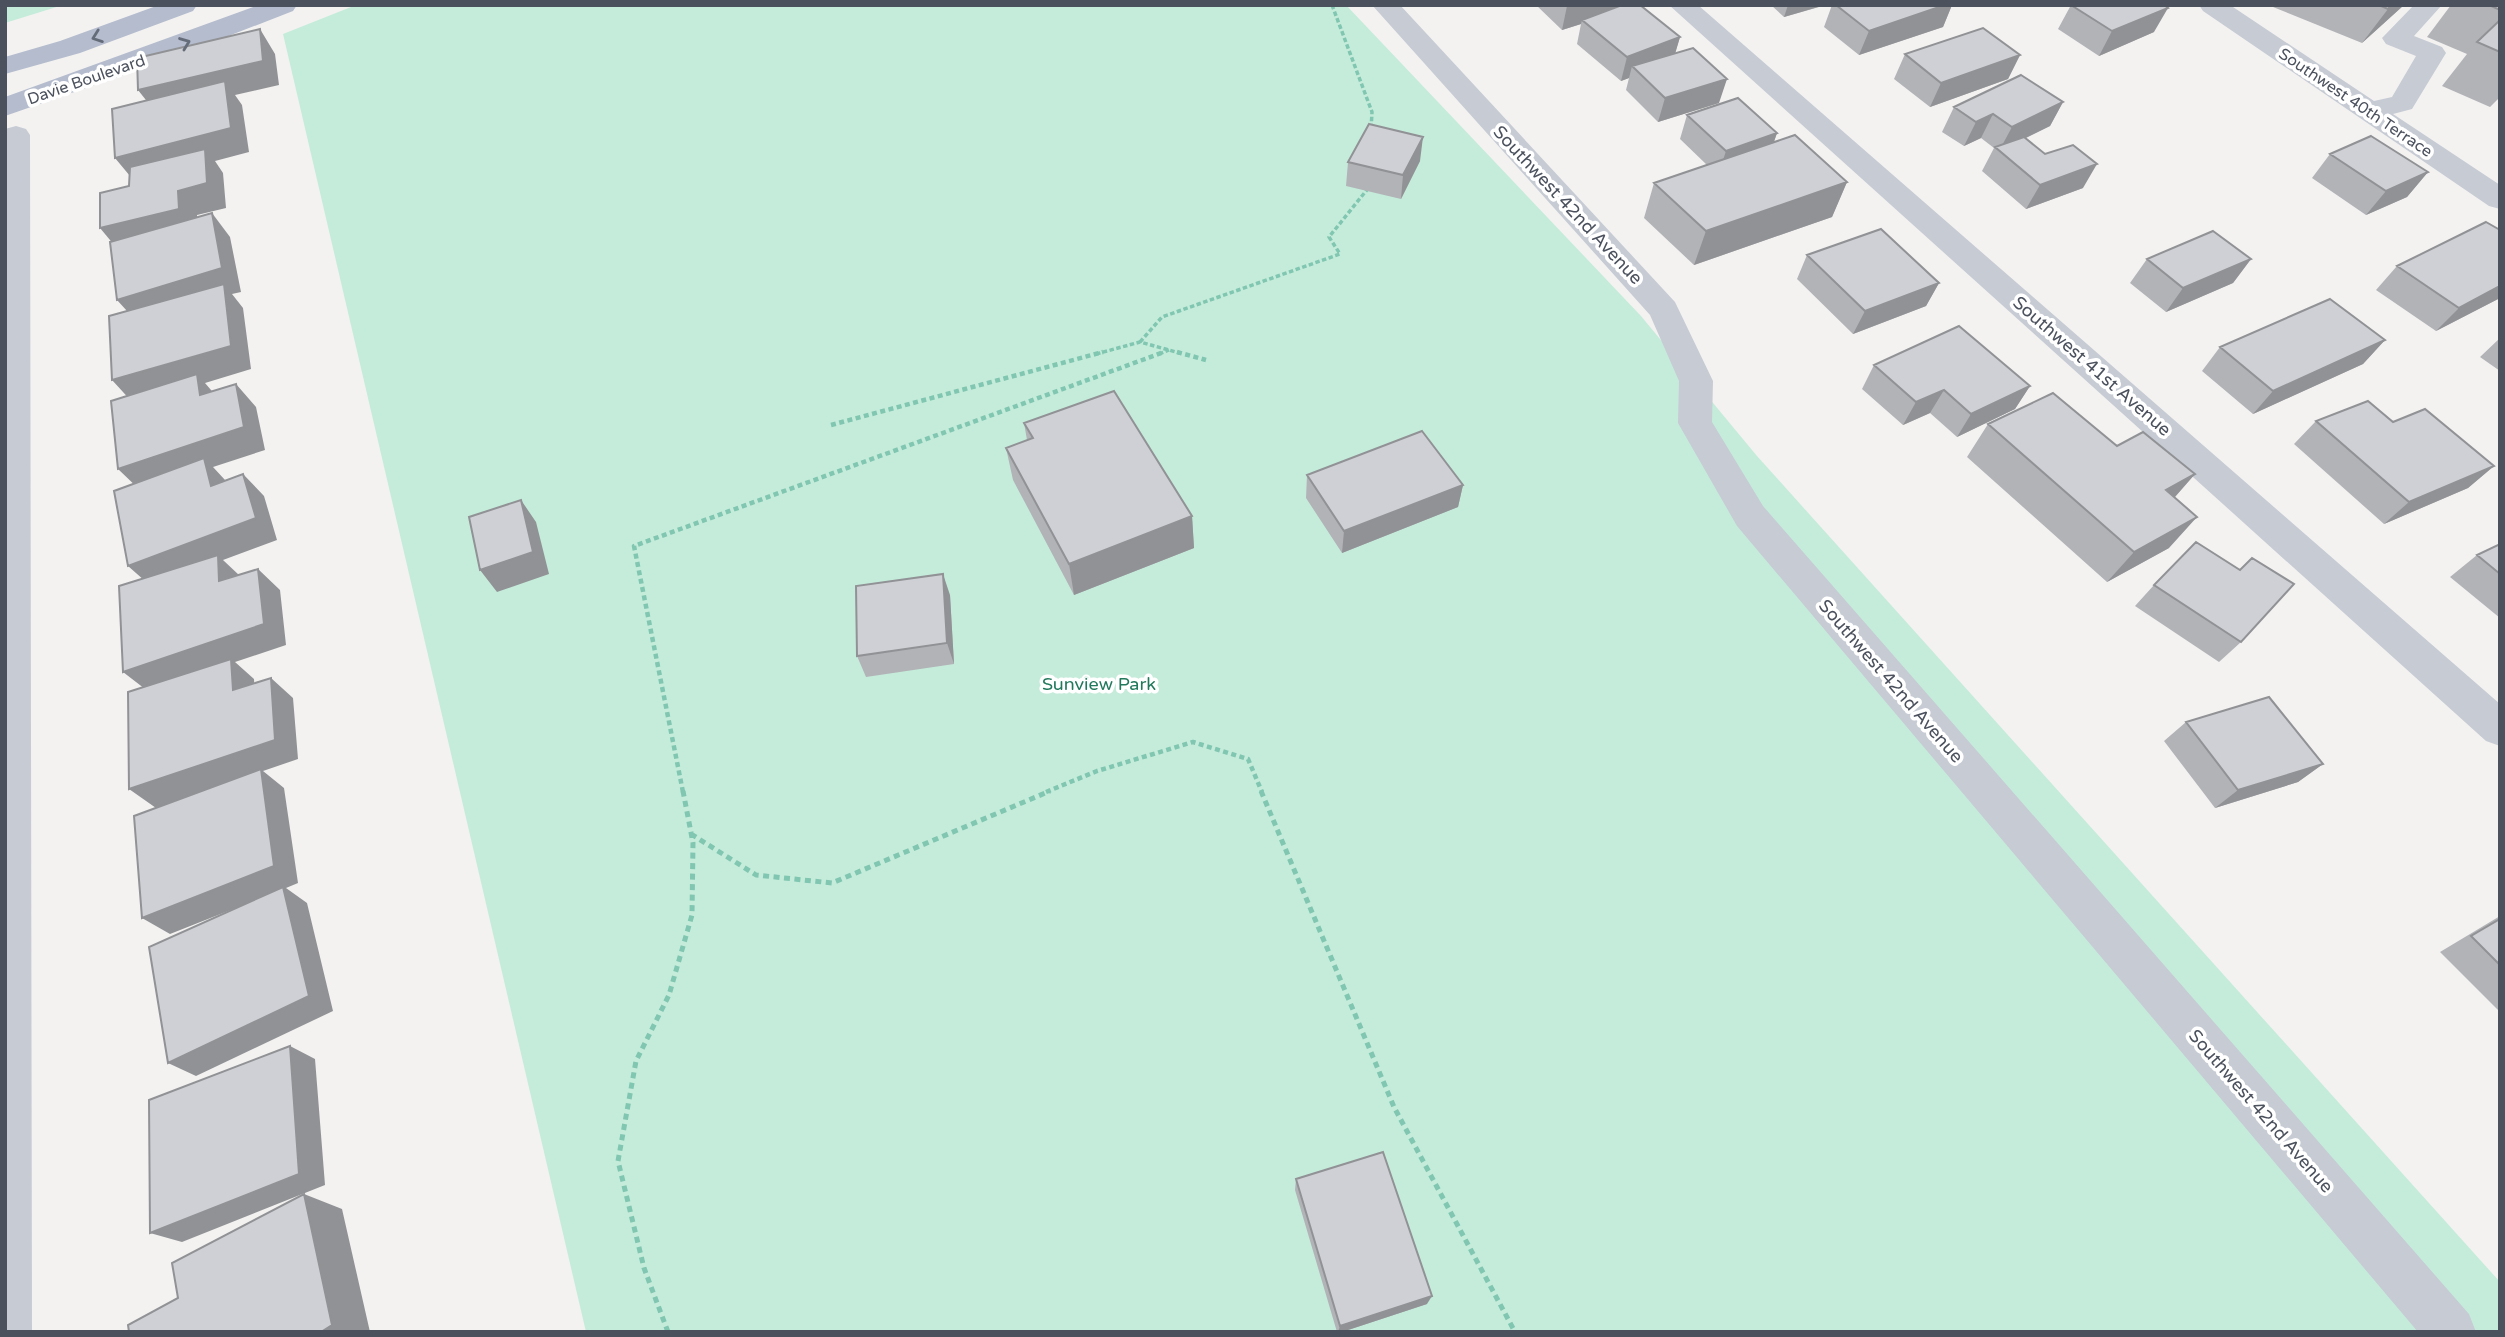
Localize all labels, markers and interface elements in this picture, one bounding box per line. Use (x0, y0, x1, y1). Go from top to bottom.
one-way arrow (91, 29, 103, 43)
one-way arrow (179, 38, 191, 52)
street label: Southwest 40th Terrace (2275, 44, 2436, 162)
street label: Davie Boulevard (25, 50, 148, 109)
street label: Southwest 42nd Avenue (1489, 121, 1647, 289)
street label: Southwest 41st Avenue (2008, 291, 2176, 441)
street label: Southwest 42nd Avenue (1814, 595, 1968, 767)
park label: Sunview Park (1042, 673, 1156, 695)
street label: Southwest 42nd Avenue (2184, 1025, 2338, 1197)

